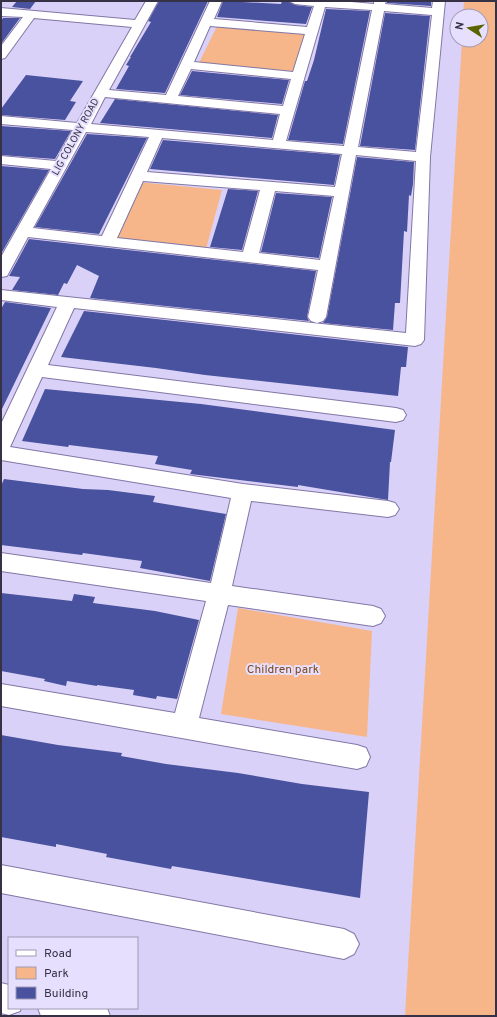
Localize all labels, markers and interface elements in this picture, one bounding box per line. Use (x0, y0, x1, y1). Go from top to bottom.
north arrow (449, 8, 489, 48)
text: N (453, 21, 468, 31)
street label: LIG COLONY ROAD (49, 96, 103, 178)
park label: Children park (247, 662, 319, 678)
legend (8, 937, 138, 1009)
text: Road (44, 946, 72, 962)
text: Park (44, 966, 69, 982)
text: Building (44, 986, 88, 1002)

